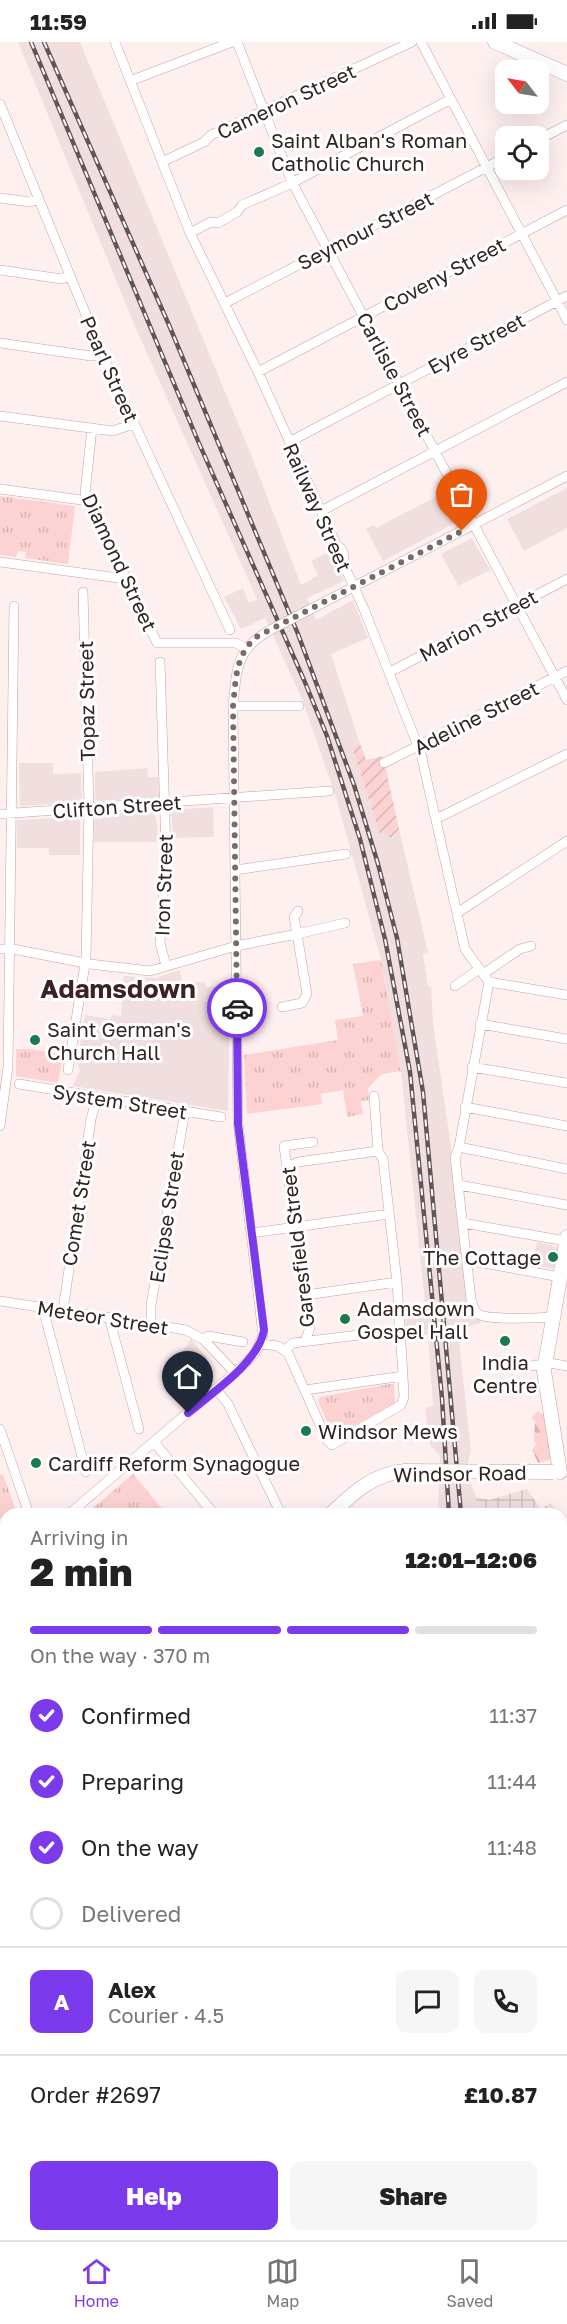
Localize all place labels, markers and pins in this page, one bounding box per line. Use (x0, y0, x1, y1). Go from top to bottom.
place label: Saint Alban's Roman Catholic Church (271, 128, 467, 175)
marker: Saint Alban's Roman Catholic Church (252, 145, 266, 159)
pin (436, 469, 487, 531)
place label: Saint German's Church Hall (47, 1017, 191, 1064)
marker: Saint German's Church Hall (28, 1033, 42, 1047)
place label: The Cottage (423, 1245, 541, 1269)
marker: The Cottage (546, 1250, 560, 1264)
place label: Adamsdown Gospel Hall (357, 1296, 475, 1343)
marker: Adamsdown Gospel Hall (338, 1312, 352, 1326)
marker: India Centre (498, 1334, 512, 1348)
place label: India Centre (473, 1350, 537, 1397)
pin (162, 1351, 213, 1413)
place label: Windsor Mews (318, 1419, 458, 1443)
marker: Windsor Mews (299, 1424, 313, 1438)
place label: Cardiff Reform Synagogue (48, 1451, 300, 1475)
marker: Cardiff Reform Synagogue (29, 1456, 43, 1470)

